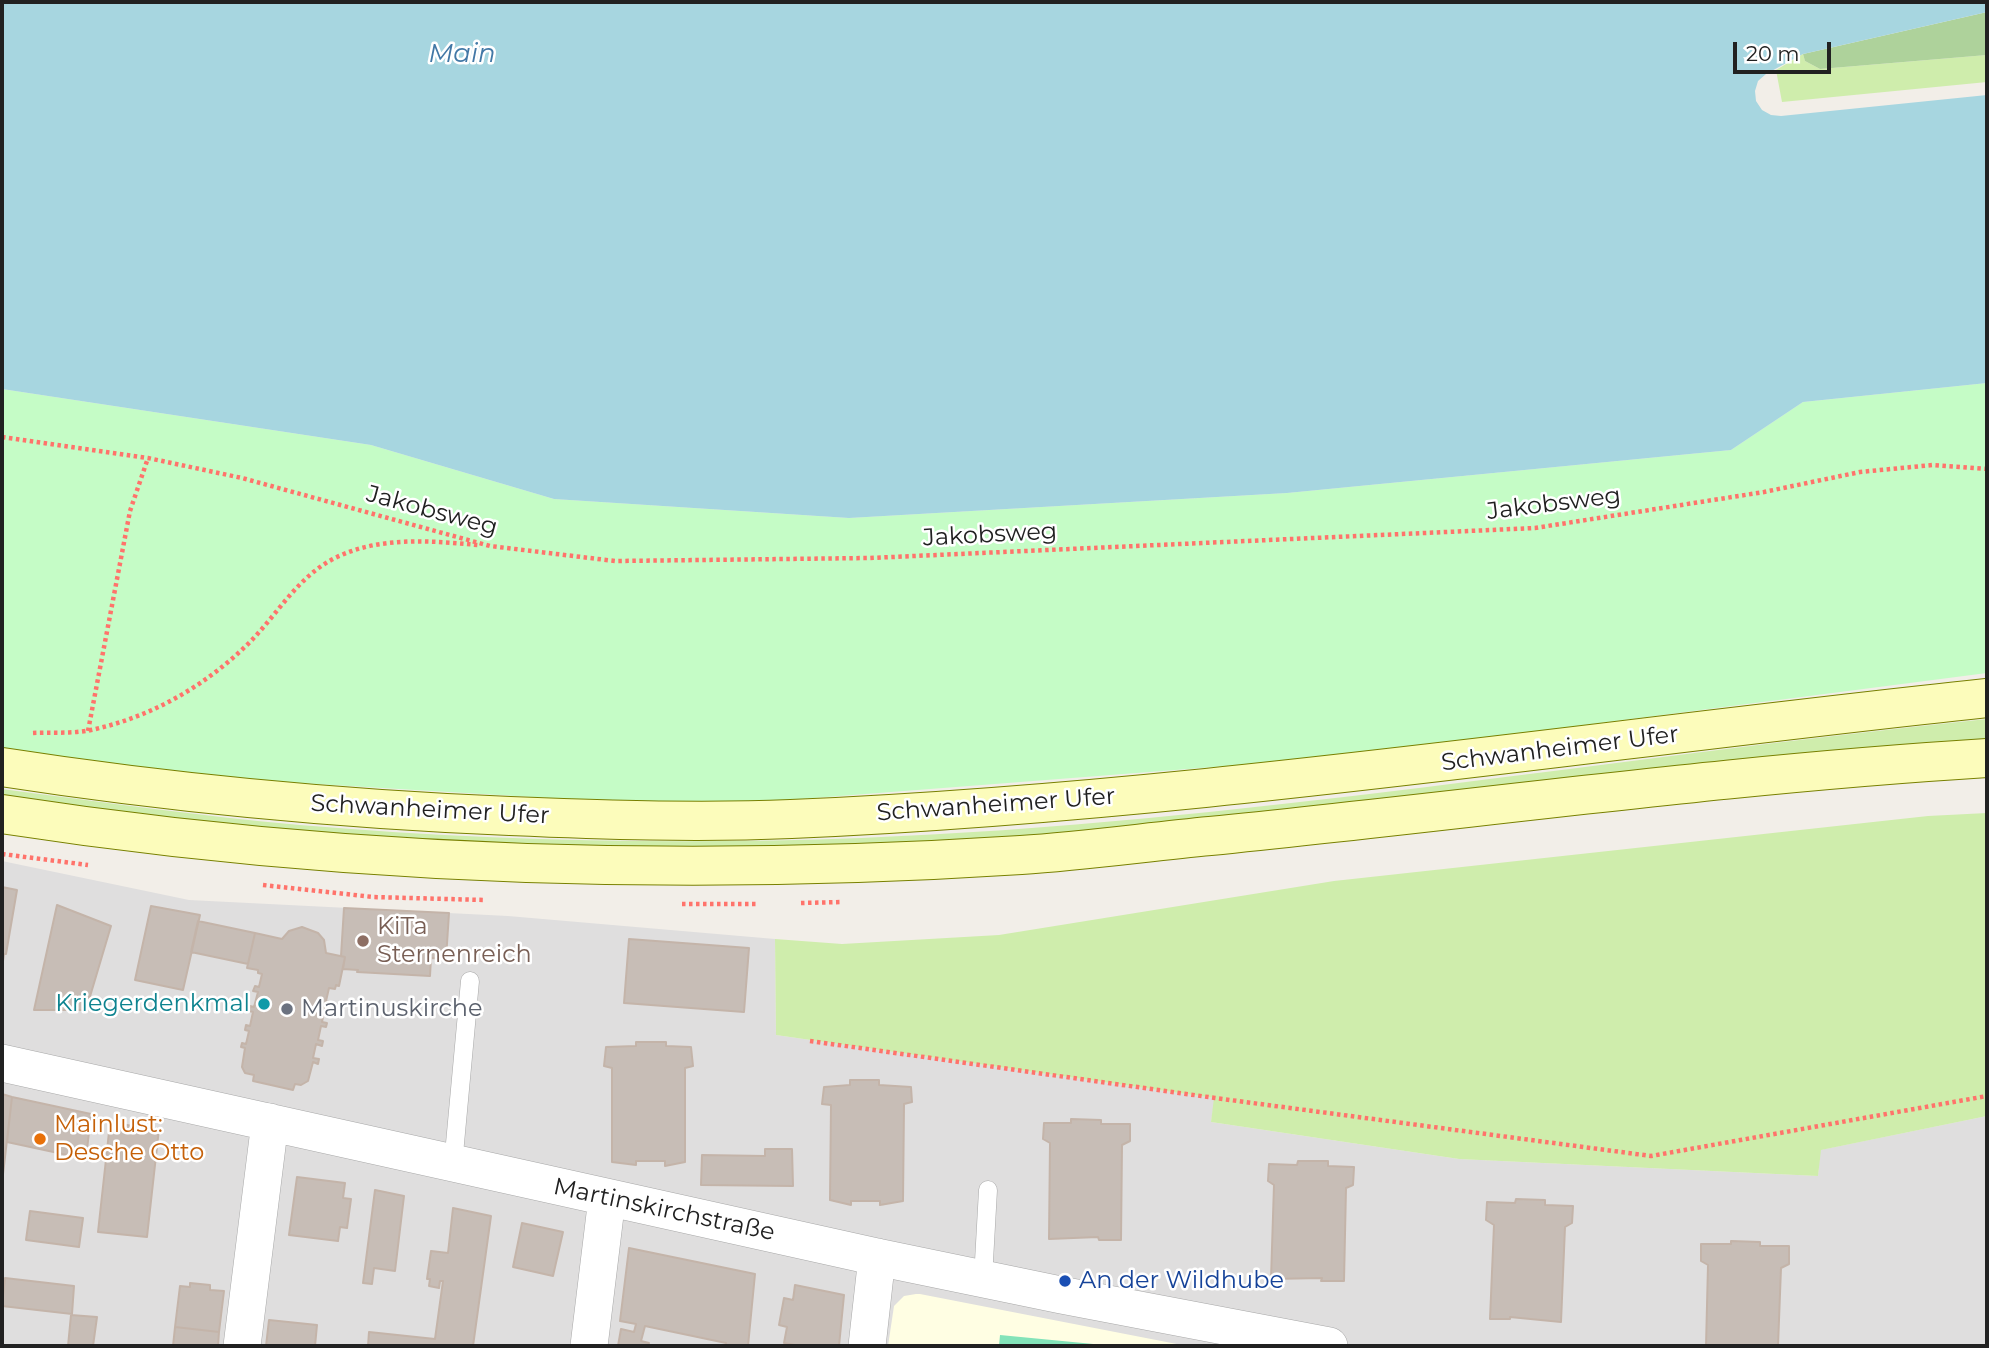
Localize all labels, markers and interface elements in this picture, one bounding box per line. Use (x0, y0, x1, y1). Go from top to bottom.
scale bar (1737, 28, 1835, 72)
water label: Main (428, 38, 496, 70)
text: 20 m (1746, 41, 1800, 66)
street label: Jakobsweg (363, 480, 501, 542)
street label: Jakobsweg (1485, 482, 1623, 526)
street label: Jakobsweg (922, 517, 1058, 553)
street label: Schwanheimer Ufer (1440, 720, 1680, 778)
street label: Schwanheimer Ufer (876, 782, 1116, 828)
street label: Schwanheimer Ufer (310, 789, 550, 831)
place label: KiTa Sternenreich (377, 913, 532, 969)
marker: KiTa Sternenreich (355, 933, 371, 949)
place label: Kriegerdenkmal (55, 990, 250, 1018)
place label: Martinuskirche (301, 995, 483, 1023)
marker: Kriegerdenkmal (256, 996, 272, 1012)
marker: Martinuskirche (279, 1001, 295, 1017)
place label: Mainlust: Desche Otto (54, 1111, 204, 1167)
marker: Mainlust: Desche Otto (32, 1131, 48, 1147)
street label: Martinskirchstraße (551, 1172, 777, 1248)
place label: An der Wildhube (1079, 1267, 1284, 1295)
marker: An der Wildhube (1057, 1273, 1073, 1289)

